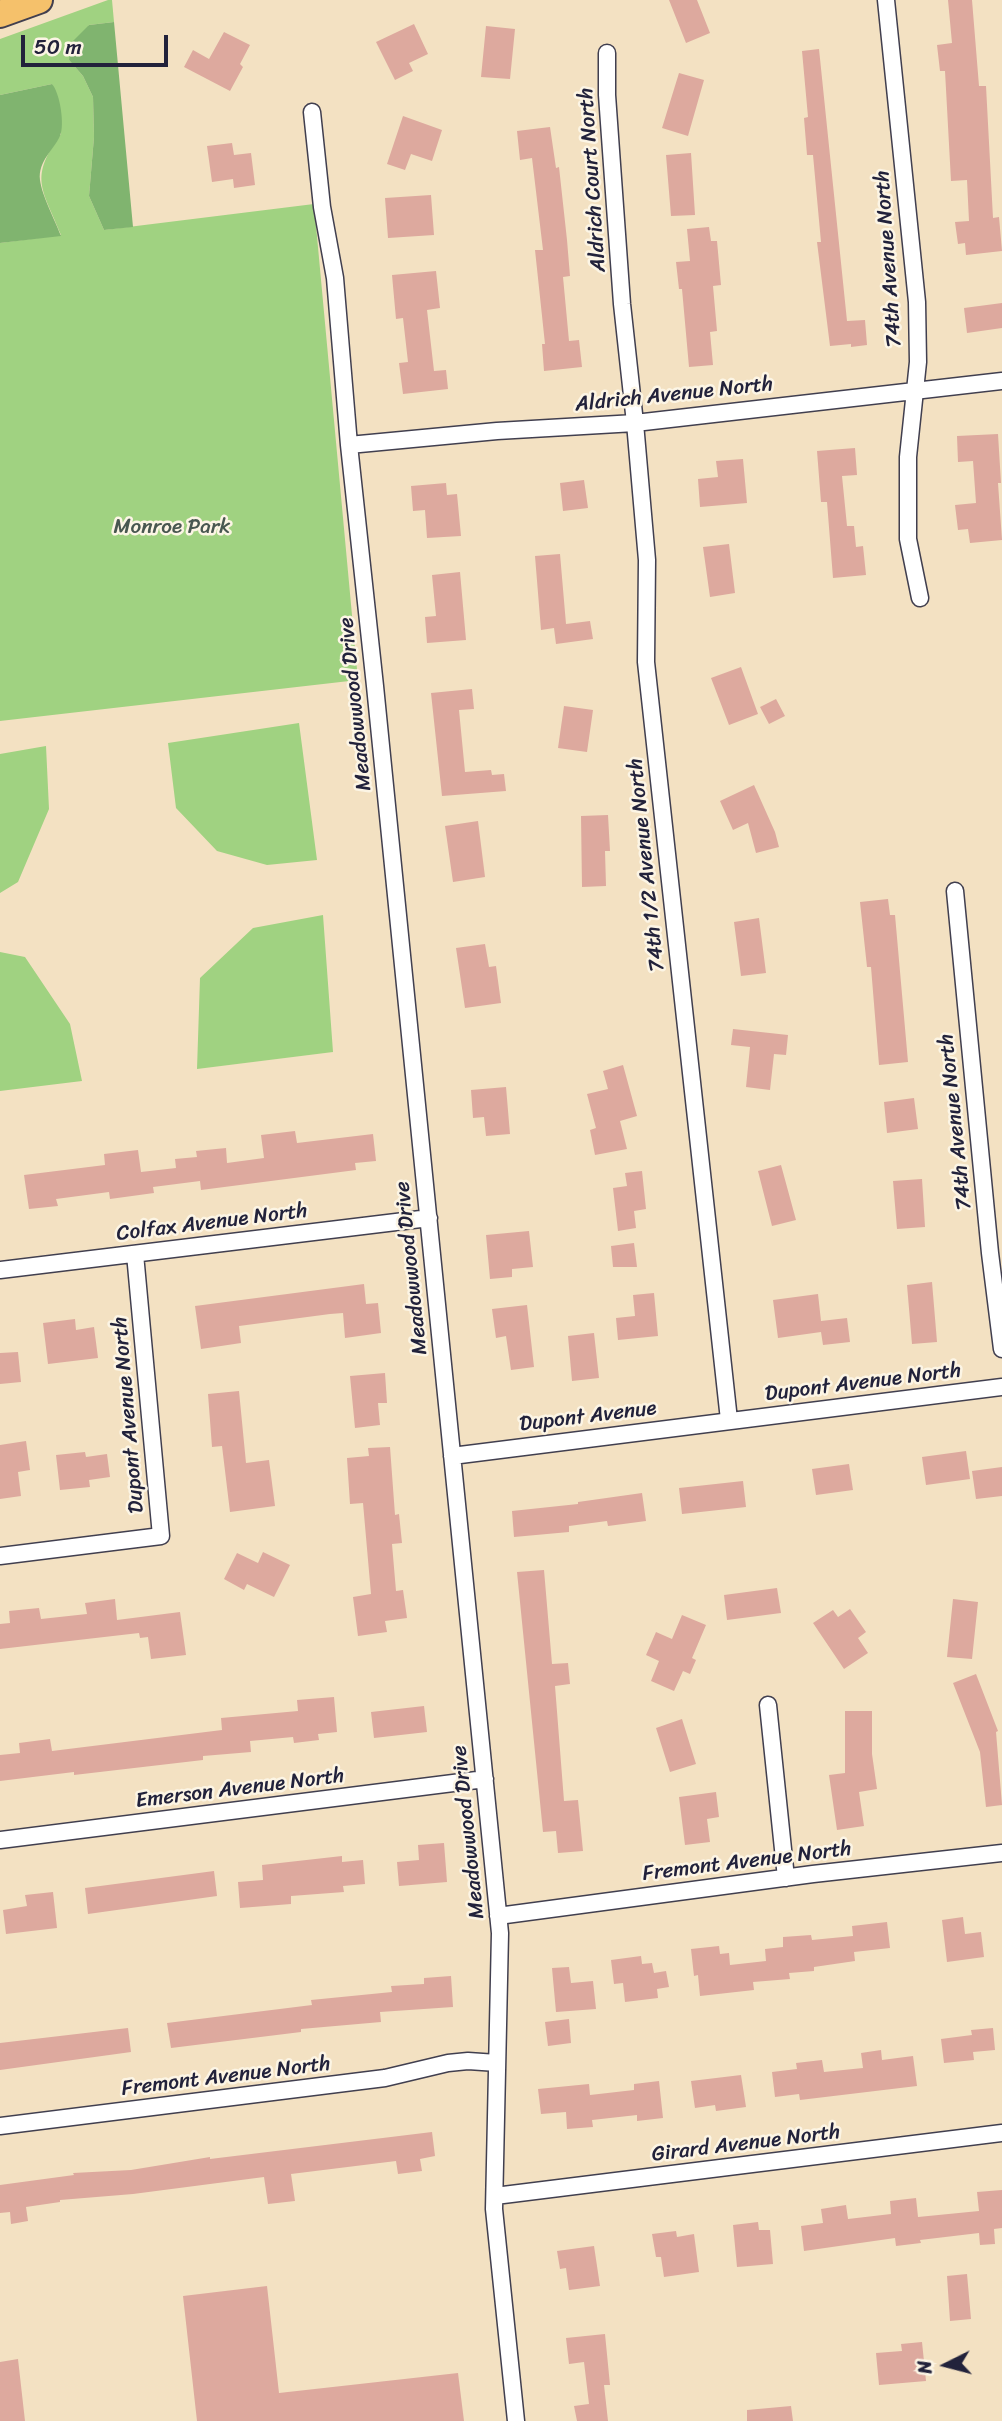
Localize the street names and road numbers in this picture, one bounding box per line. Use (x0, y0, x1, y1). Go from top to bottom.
street label: Aldrich Court North (574, 87, 612, 273)
street label: 74th Avenue North (870, 170, 908, 348)
street label: Aldrich Avenue North (574, 372, 774, 418)
street label: Meadowwood Drive (334, 616, 378, 792)
street label: 74th 1/2 Avenue North (623, 757, 671, 973)
street label: 74th Avenue North (934, 1033, 978, 1211)
street label: Meadowwood Drive (390, 1180, 434, 1356)
street label: Colfax Avenue North (115, 1199, 309, 1247)
street label: Dupont Avenue North (108, 1316, 150, 1514)
street label: Dupont Avenue North (764, 1358, 962, 1408)
street label: Dupont Avenue (518, 1396, 658, 1438)
street label: Meadowwood Drive (447, 1744, 491, 1920)
street label: Emerson Avenue North (134, 1764, 346, 1814)
street label: Fremont Avenue North (641, 1837, 853, 1887)
street label: Fremont Avenue North (120, 2052, 332, 2102)
street label: Girard Avenue North (650, 2120, 842, 2168)

